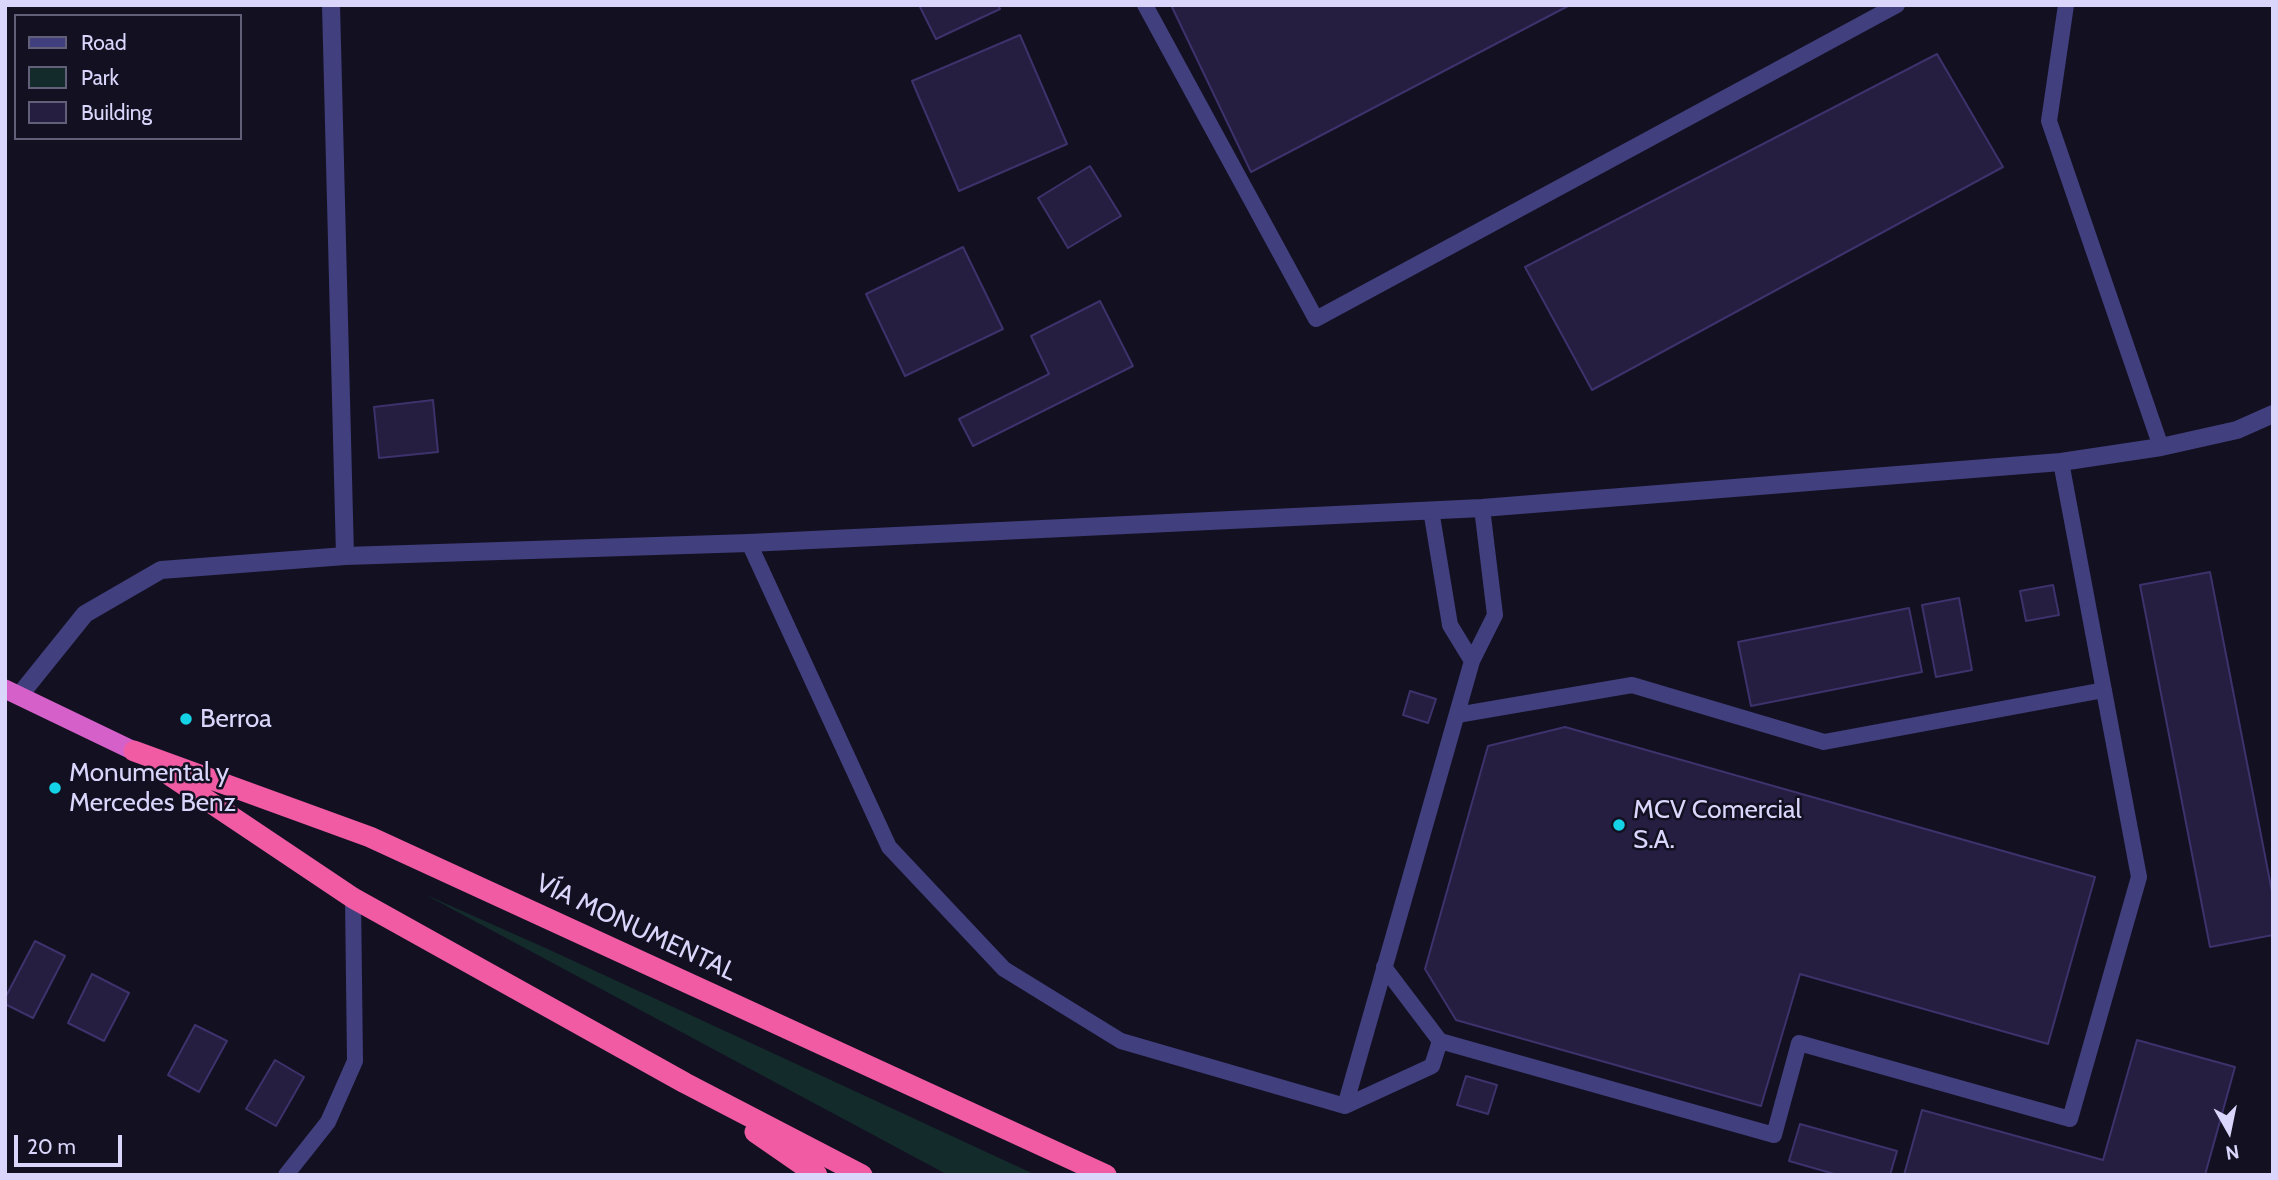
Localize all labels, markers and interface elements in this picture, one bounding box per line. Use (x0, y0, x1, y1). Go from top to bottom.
legend (14, 14, 242, 140)
text: Road (81, 30, 127, 55)
text: Park (81, 65, 119, 90)
text: Building (81, 100, 152, 125)
place label: Berroa (200, 703, 272, 735)
marker: Berroa (178, 711, 194, 727)
place label: Monumental y Mercedes Benz (69, 757, 236, 818)
marker: Monumental y Mercedes Benz (47, 780, 63, 796)
place label: MCV Comercial S.A. (1633, 794, 1802, 856)
marker: MCV Comercial S.A. (1611, 817, 1627, 833)
street label: VÍA MONUMENTAL (531, 868, 741, 988)
north arrow (2194, 1096, 2264, 1166)
scale bar (18, 1120, 126, 1164)
text: 20 m (27, 1134, 76, 1159)
text: N (2224, 1140, 2241, 1165)

